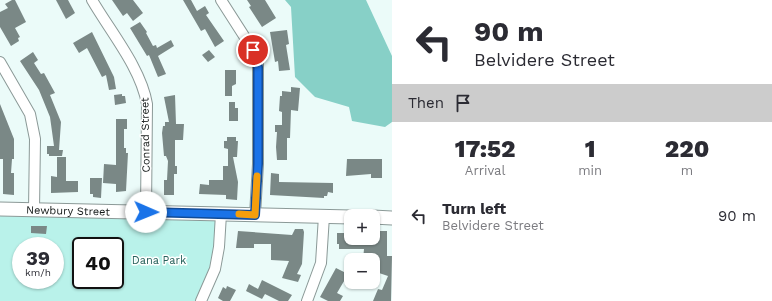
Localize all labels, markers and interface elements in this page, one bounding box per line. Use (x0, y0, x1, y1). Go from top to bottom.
text: 90 m (474, 15, 544, 48)
icon: left (408, 16, 460, 68)
pin (236, 33, 270, 67)
icon: arrive (242, 39, 264, 61)
text: Belvidere Street (474, 49, 615, 70)
icon: arrive (452, 92, 474, 114)
text: Then (408, 94, 444, 112)
street label: Conrad Street (138, 97, 153, 173)
text: 17:52 (455, 135, 516, 163)
text: 1 (585, 135, 596, 163)
text: 220 (665, 135, 709, 163)
text: Arrival (465, 163, 505, 178)
text: min (578, 163, 602, 178)
text: m (681, 163, 693, 178)
position arrow (125, 191, 167, 233)
text: Turn left (442, 200, 506, 218)
street label: Newbury Street (26, 204, 110, 219)
icon: left (408, 205, 430, 227)
text: 90 m (718, 207, 756, 225)
map controls (344, 209, 380, 289)
button: + (344, 209, 380, 245)
text: Belvidere Street (442, 218, 544, 233)
speed limit sign: 40 (72, 237, 124, 289)
text: 39 (26, 246, 50, 270)
button: − (344, 253, 380, 289)
park label: Dana Park (132, 254, 186, 267)
text: km/h (25, 267, 51, 278)

